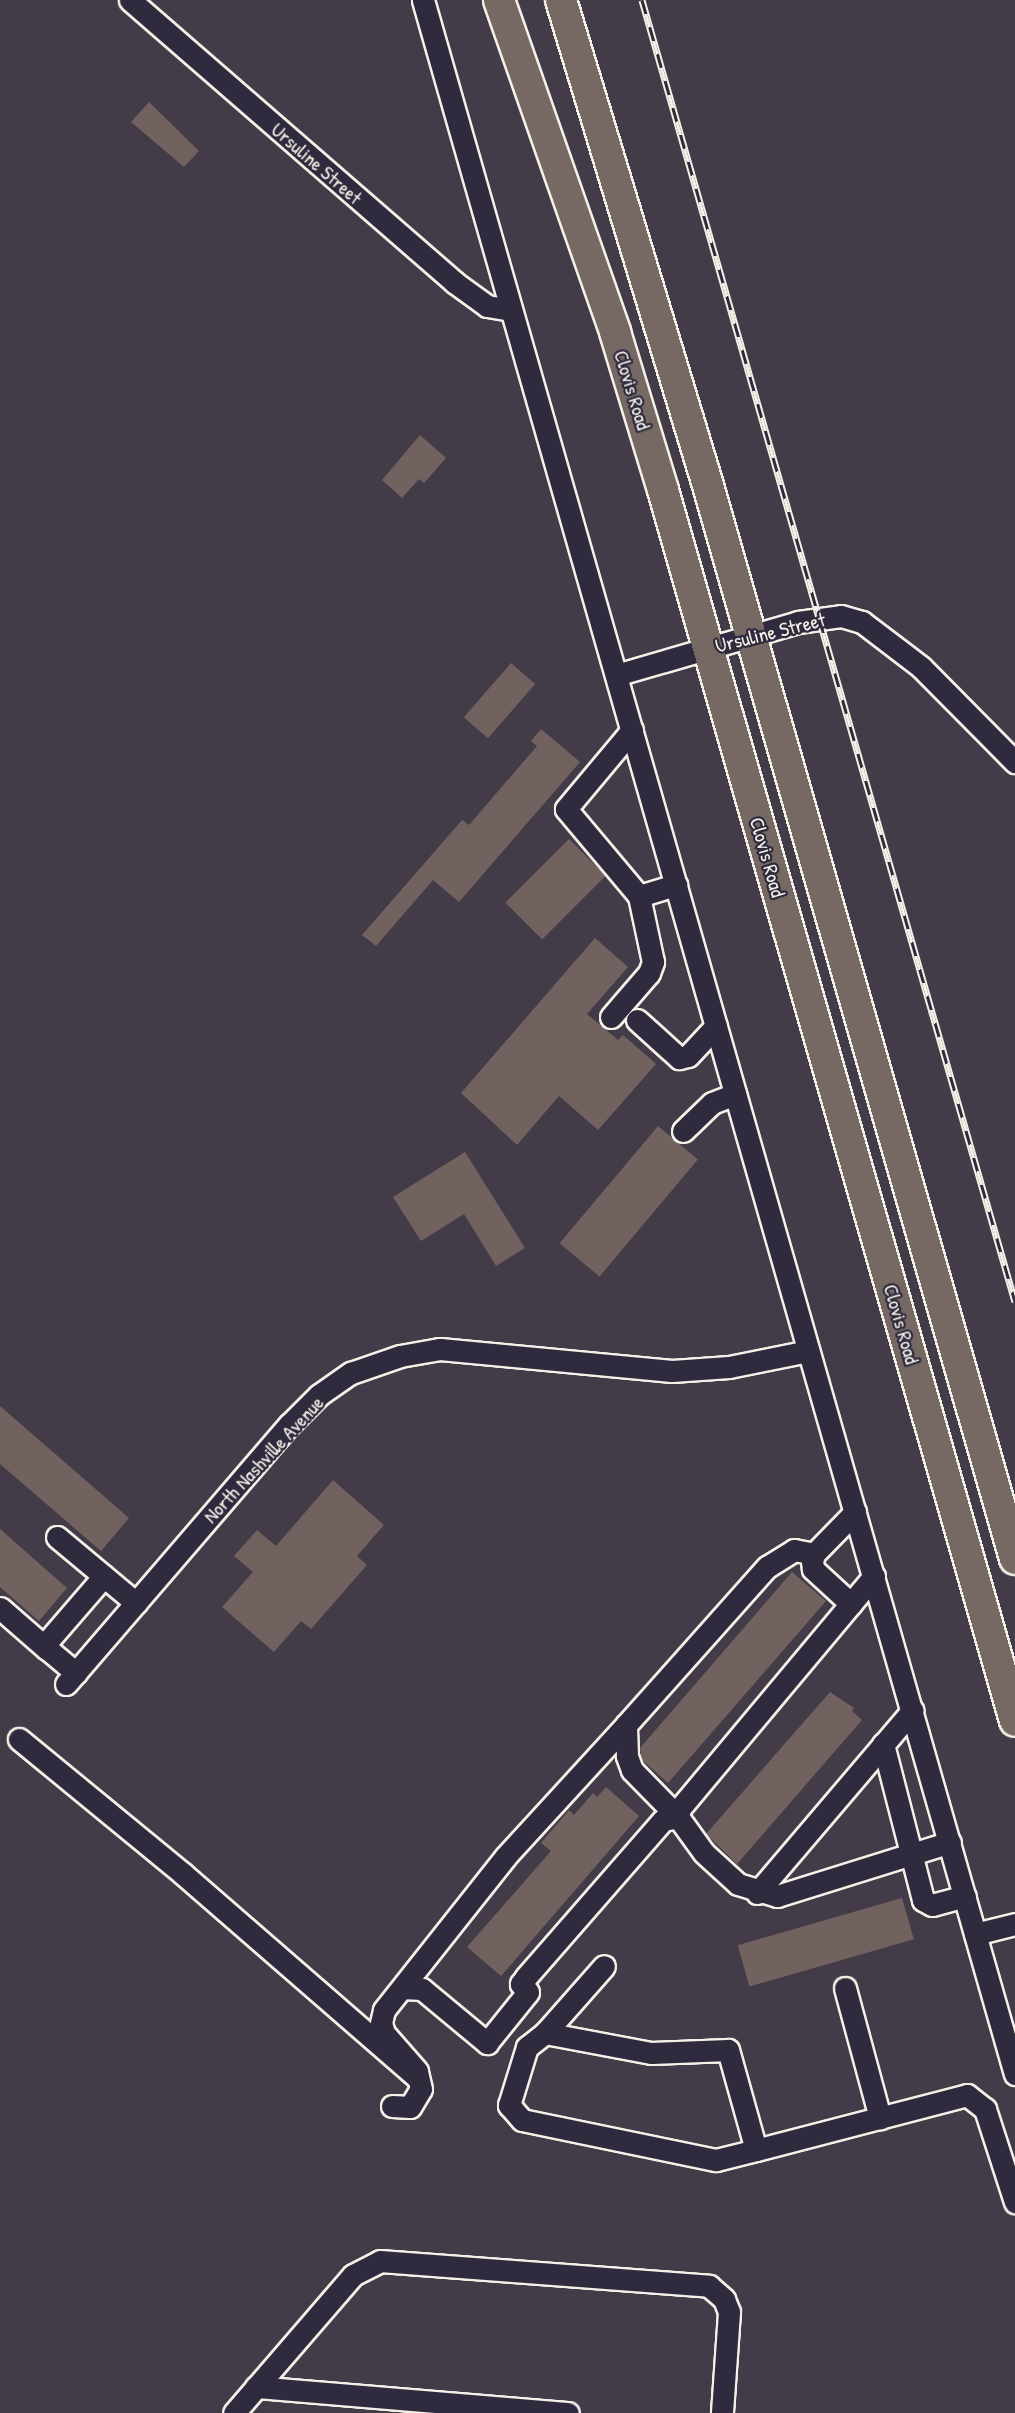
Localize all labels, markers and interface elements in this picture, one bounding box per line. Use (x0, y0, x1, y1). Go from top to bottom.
street label: Ursuline Street (267, 117, 367, 209)
street label: Clovis Road (610, 347, 656, 433)
street label: Ursuline Street (713, 607, 827, 657)
street label: Clovis Road (745, 814, 791, 900)
street label: Clovis Road (879, 1281, 925, 1367)
street label: North Nashville Avenue (198, 1390, 328, 1528)

